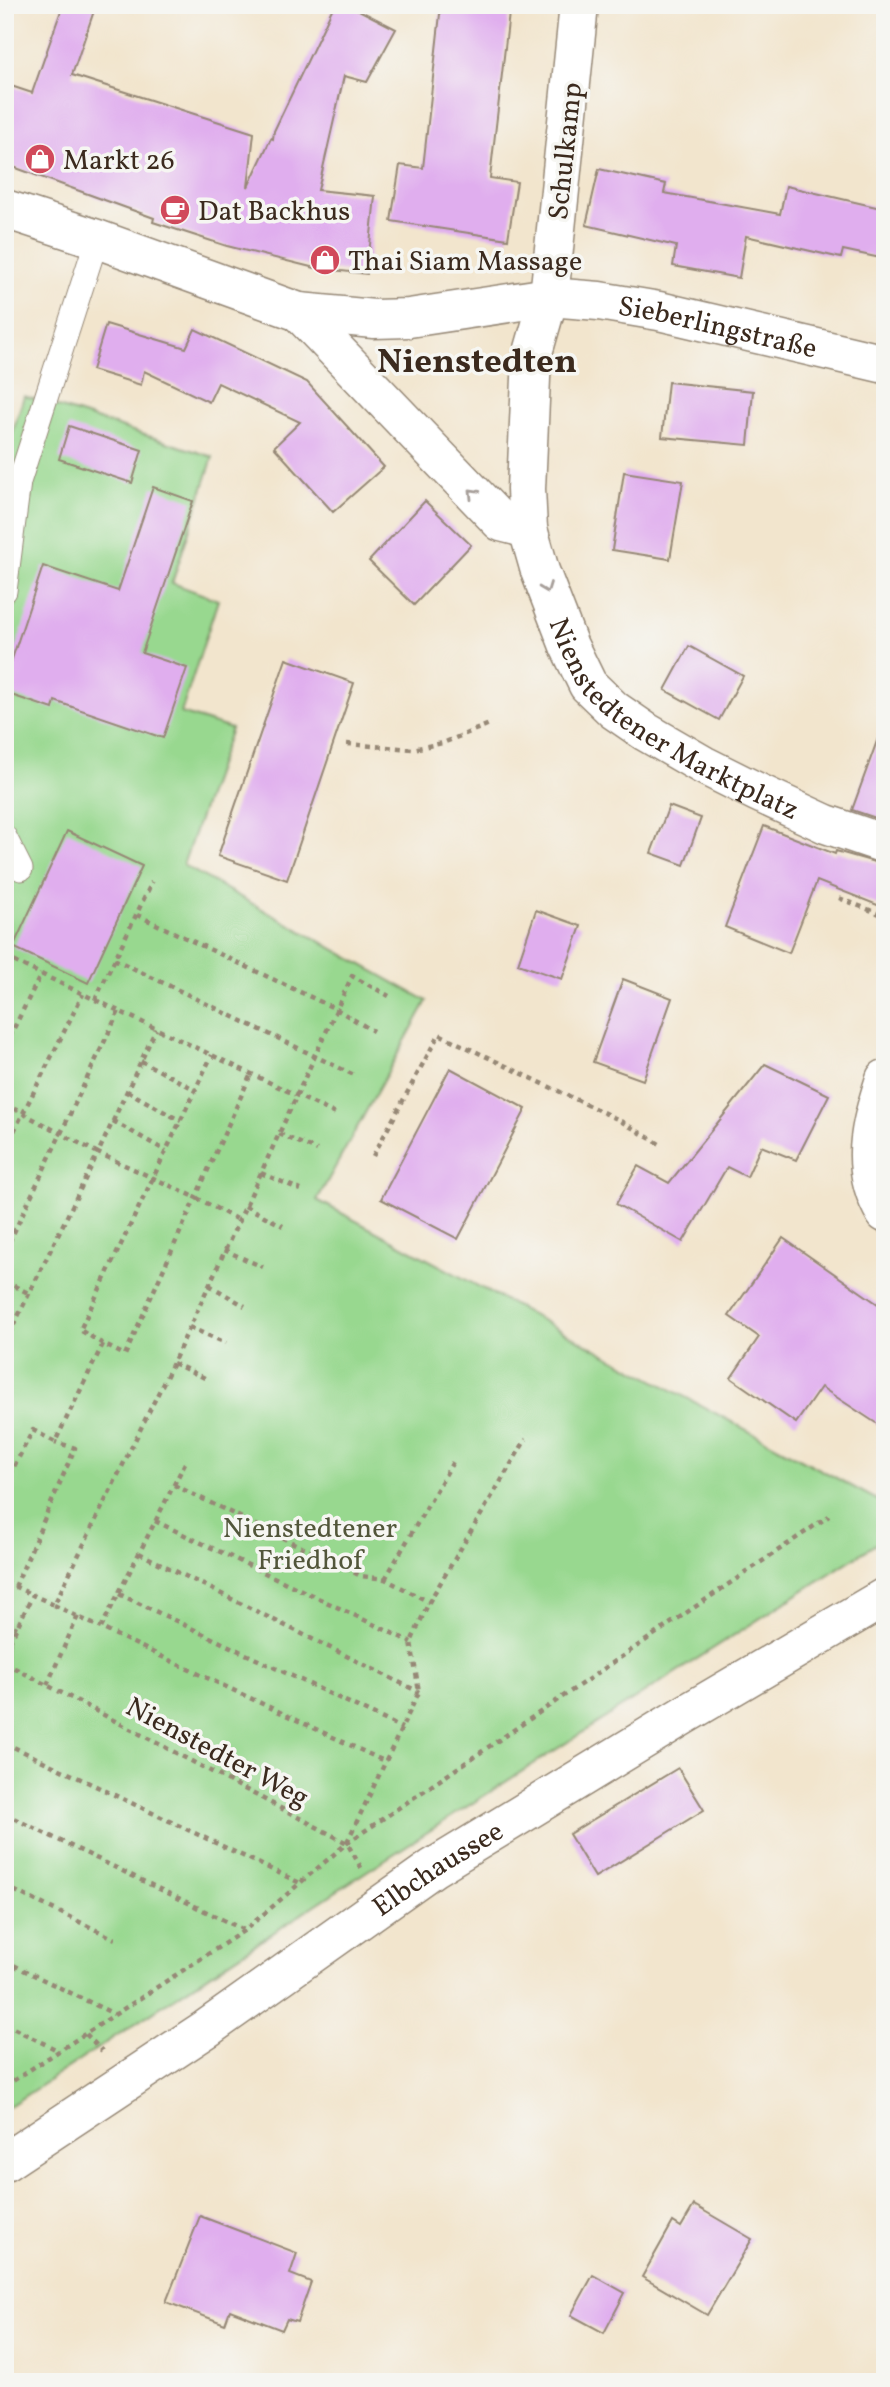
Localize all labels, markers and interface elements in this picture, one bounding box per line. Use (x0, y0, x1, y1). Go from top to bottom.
street label: Schulkamp (540, 81, 593, 222)
shop icon: Markt 26 (23, 142, 57, 176)
place label: Markt 26 (63, 142, 175, 181)
cafe icon: Dat Backhus (158, 193, 192, 227)
place label: Dat Backhus (198, 193, 350, 232)
shop icon: Thai Siam Massage (308, 243, 342, 277)
place label: Thai Siam Massage (348, 243, 582, 282)
street label: Sieberlingstraße (615, 288, 821, 369)
district label: Nienstedten (377, 339, 577, 387)
one-way arrow (469, 489, 482, 502)
one-way arrow (538, 582, 552, 594)
street label: Nienstedtener Marktplatz (538, 612, 804, 831)
park label: Nienstedtener Friedhof (223, 1510, 397, 1581)
street label: Nienstedter Weg (118, 1688, 315, 1818)
street label: Elbchaussee (365, 1813, 511, 1927)

